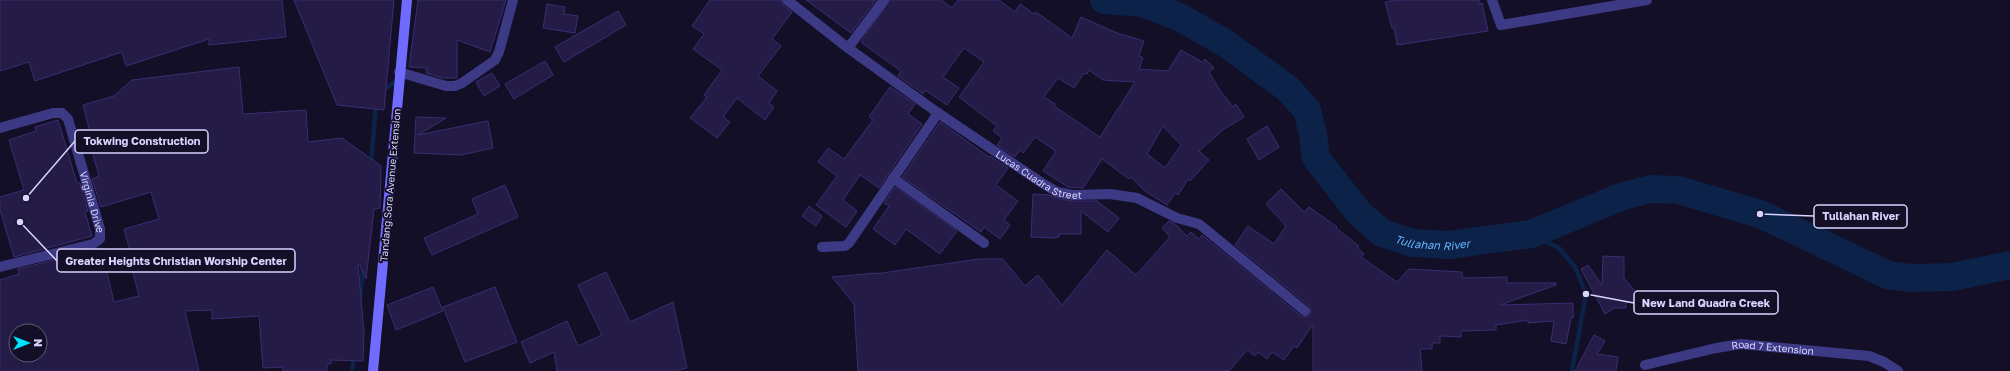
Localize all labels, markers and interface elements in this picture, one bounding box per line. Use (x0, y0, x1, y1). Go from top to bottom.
street label: Tandang Sora Avenue Extension (377, 108, 403, 262)
callout: Tokwing Construction (75, 130, 208, 153)
text: Tokwing Construction (83, 134, 201, 147)
street label: Lucas Cuadra Street (994, 148, 1082, 201)
street label: Virginia Drive (77, 170, 106, 233)
callout: Tullahan River (1814, 205, 1907, 228)
text: Tullahan River (1822, 209, 1900, 222)
water label: Tullahan River (1394, 231, 1472, 252)
callout: Greater Heights Christian Worship Center (57, 249, 295, 272)
text: Greater Heights Christian Worship Center (65, 254, 287, 267)
callout: New Land Quadra Creek (1634, 291, 1778, 314)
text: New Land Quadra Creek (1642, 296, 1771, 309)
north arrow (8, 323, 48, 363)
street label: Road 7 Extension (1730, 338, 1814, 357)
text: N (32, 339, 45, 347)

